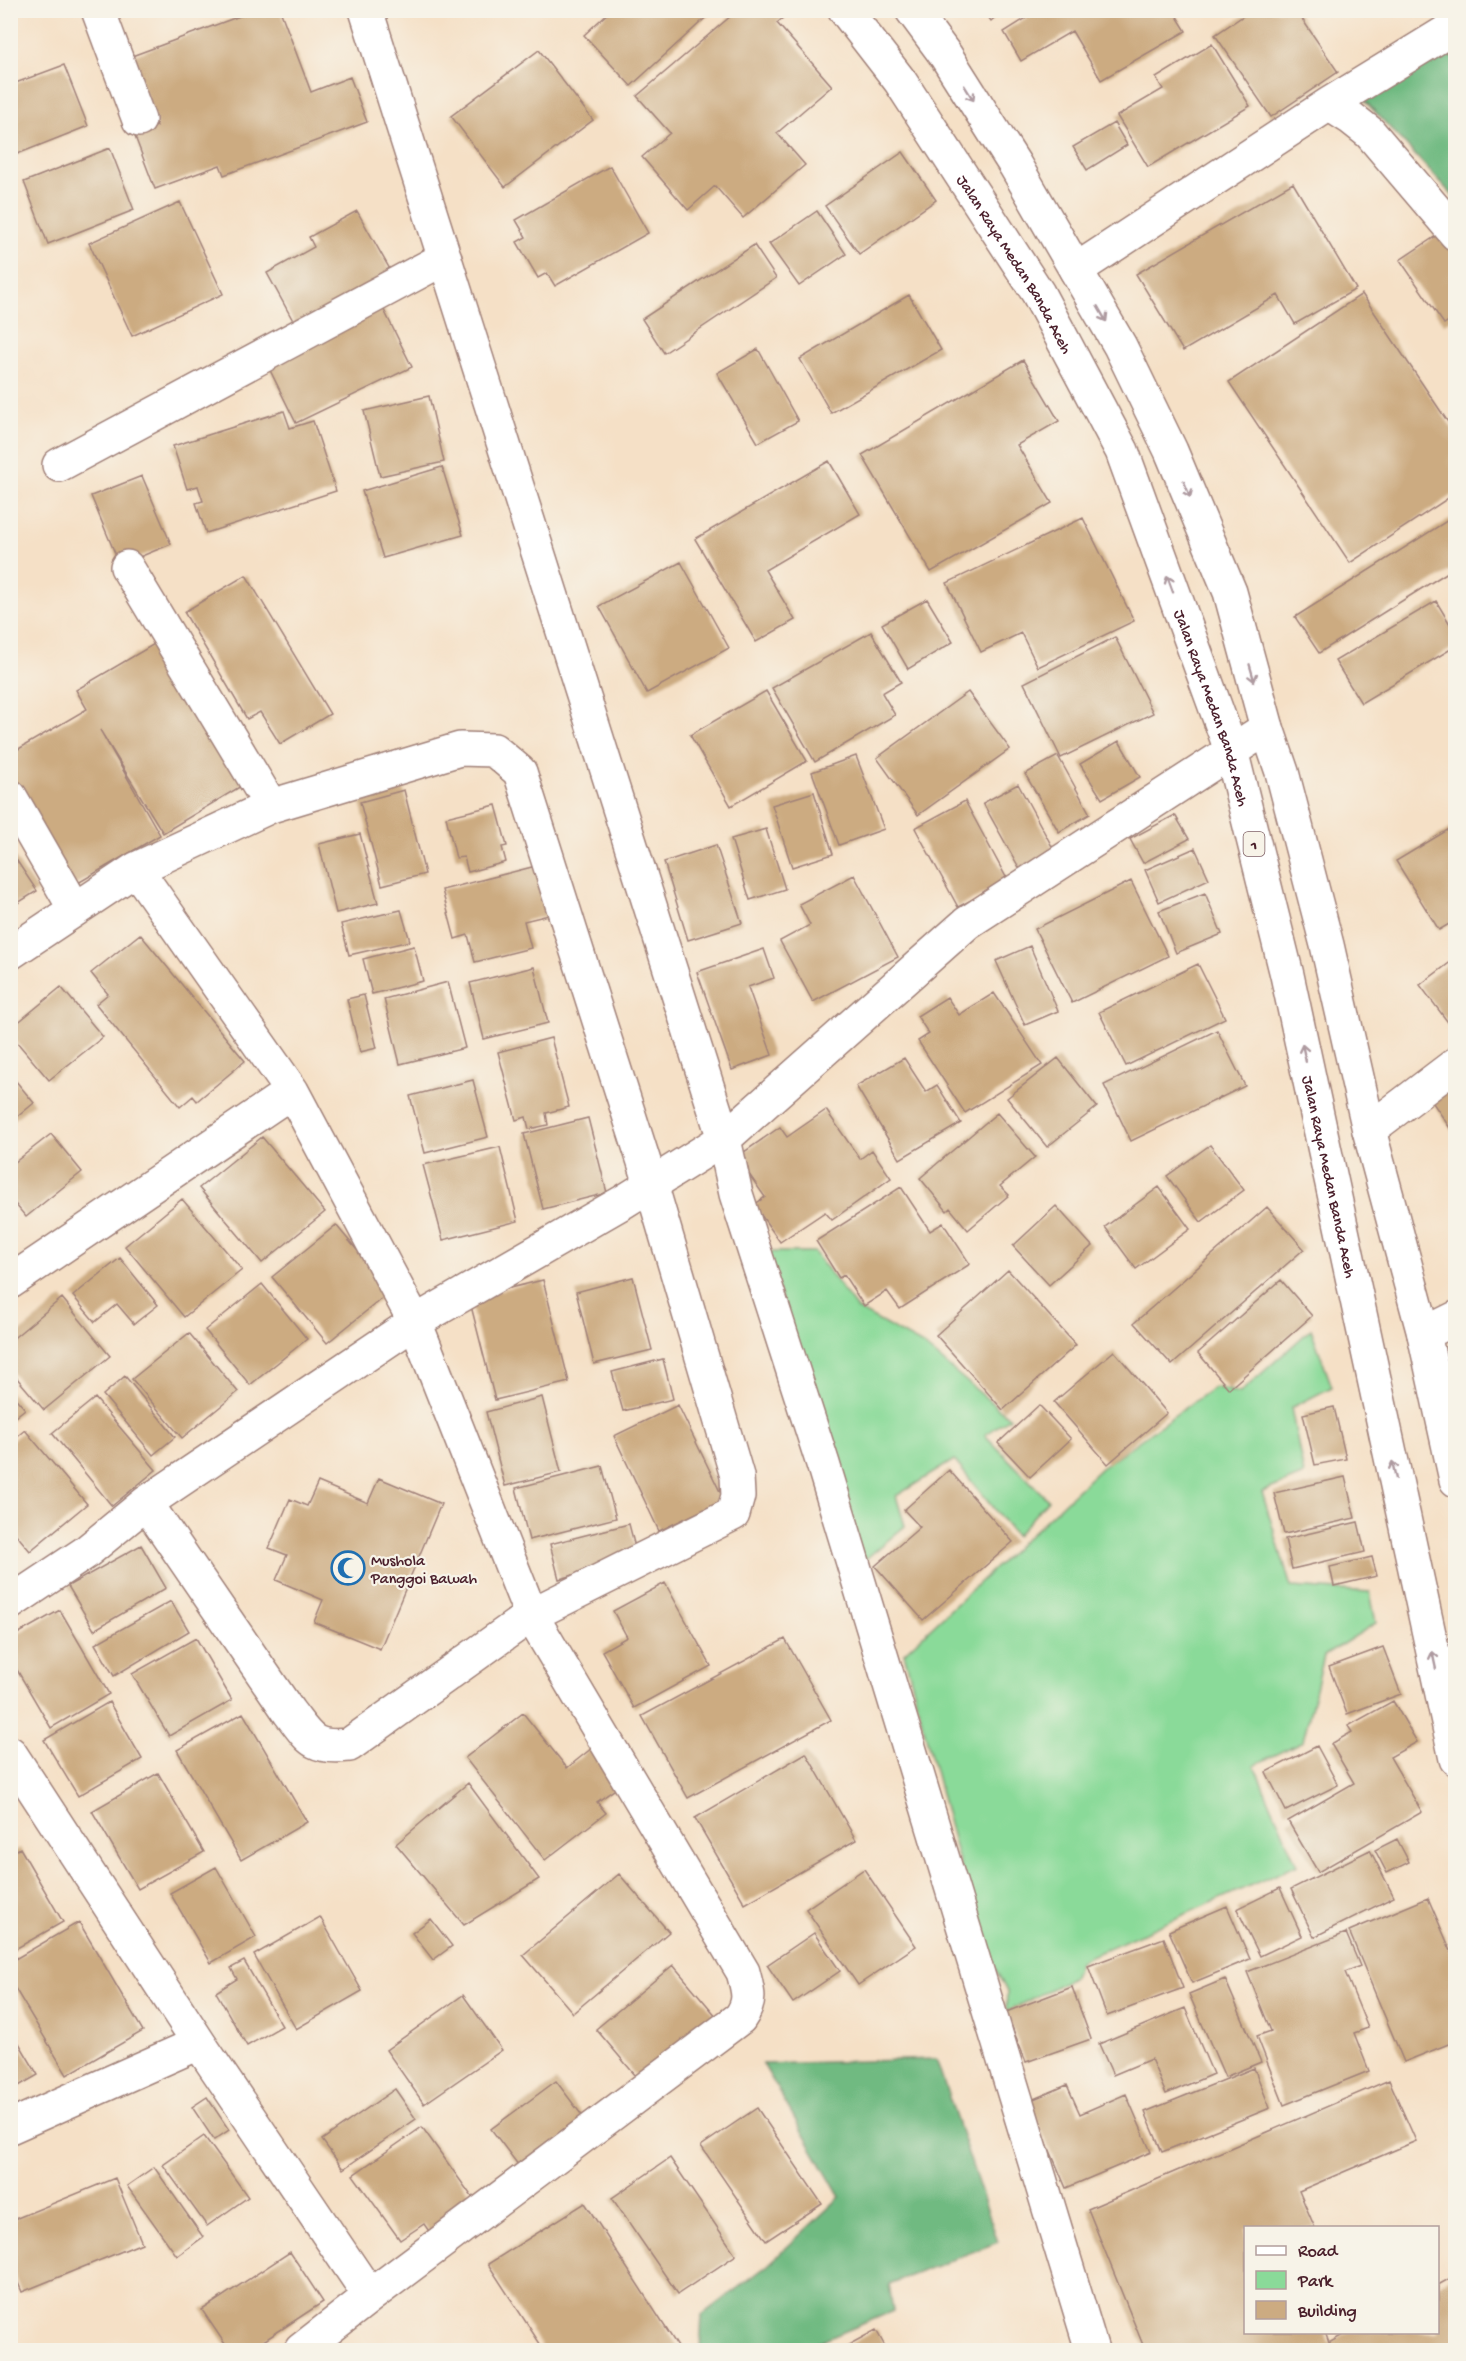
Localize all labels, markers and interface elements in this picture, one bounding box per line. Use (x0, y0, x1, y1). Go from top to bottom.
one-way arrow (964, 84, 976, 101)
street label: Jalan Raya Medan Banda Aceh (951, 172, 1075, 358)
one-way arrow (1096, 305, 1108, 322)
one-way arrow (1182, 480, 1193, 498)
one-way arrow (1164, 575, 1175, 593)
street label: Jalan Raya Medan Banda Aceh (1168, 608, 1251, 809)
one-way arrow (1247, 663, 1258, 682)
road number: 1 (1244, 832, 1264, 856)
one-way arrow (1298, 1044, 1309, 1063)
street label: Jalan Raya Medan Banda Aceh (1296, 1074, 1358, 1281)
one-way arrow (1387, 1460, 1399, 1479)
mosque icon: Mushola Panggoi Bawah (330, 1550, 366, 1586)
place label: Mushola Panggoi Bawah (370, 1553, 477, 1590)
one-way arrow (1428, 1651, 1440, 1670)
legend (1244, 2226, 1439, 2334)
text: Road (1298, 2242, 1339, 2263)
text: Park (1297, 2272, 1334, 2293)
text: Building (1297, 2302, 1357, 2323)

